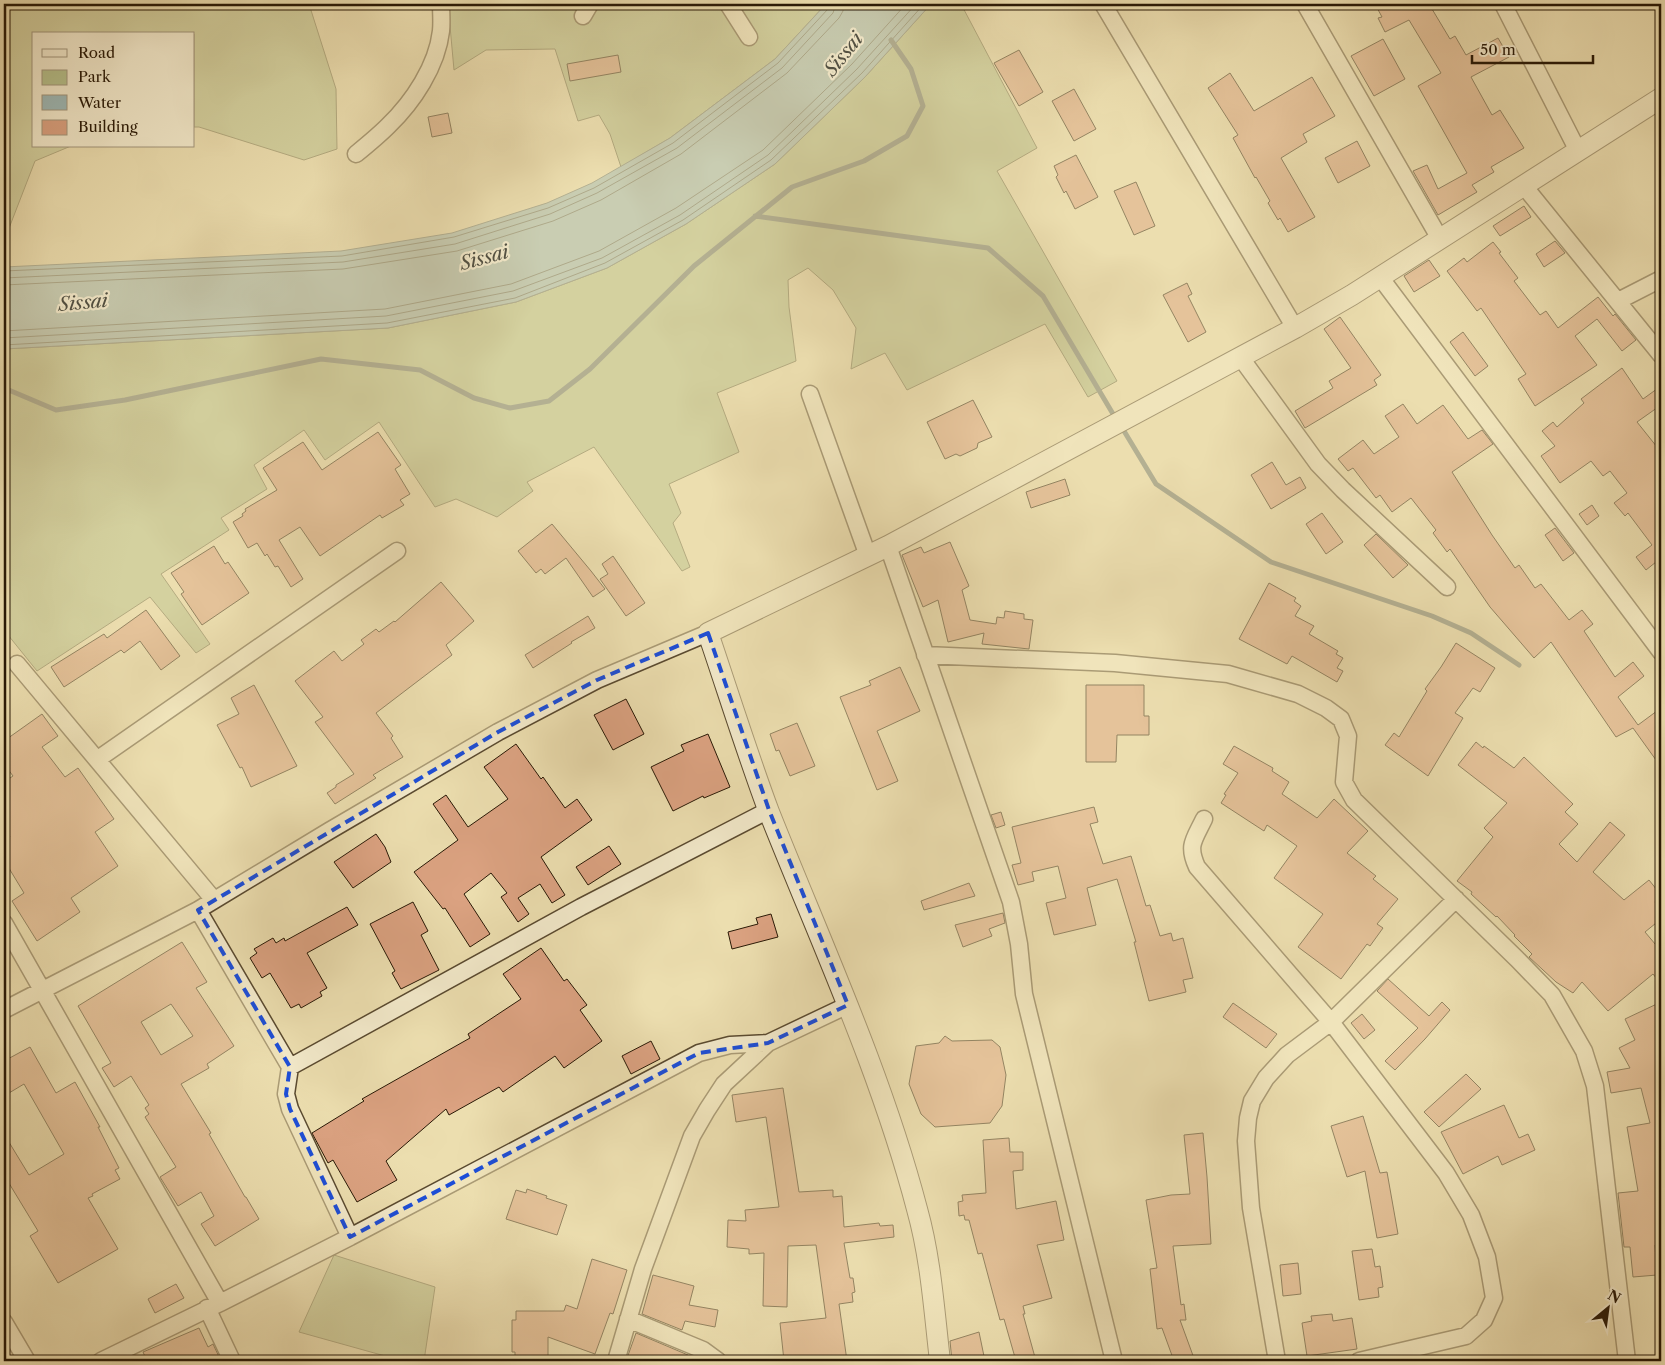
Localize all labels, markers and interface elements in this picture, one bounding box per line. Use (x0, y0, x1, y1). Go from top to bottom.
water label: Sissai (818, 27, 869, 81)
legend (32, 32, 195, 148)
scale bar (1472, 32, 1594, 64)
text: 50 m (1480, 40, 1516, 59)
text: Road (78, 43, 115, 62)
text: Park (78, 67, 112, 86)
text: Water (77, 93, 122, 112)
text: Building (78, 117, 138, 136)
water label: Sissai (456, 240, 512, 275)
water label: Sissai (56, 289, 110, 316)
north arrow (1582, 1282, 1632, 1332)
text: N (1605, 1286, 1624, 1307)

